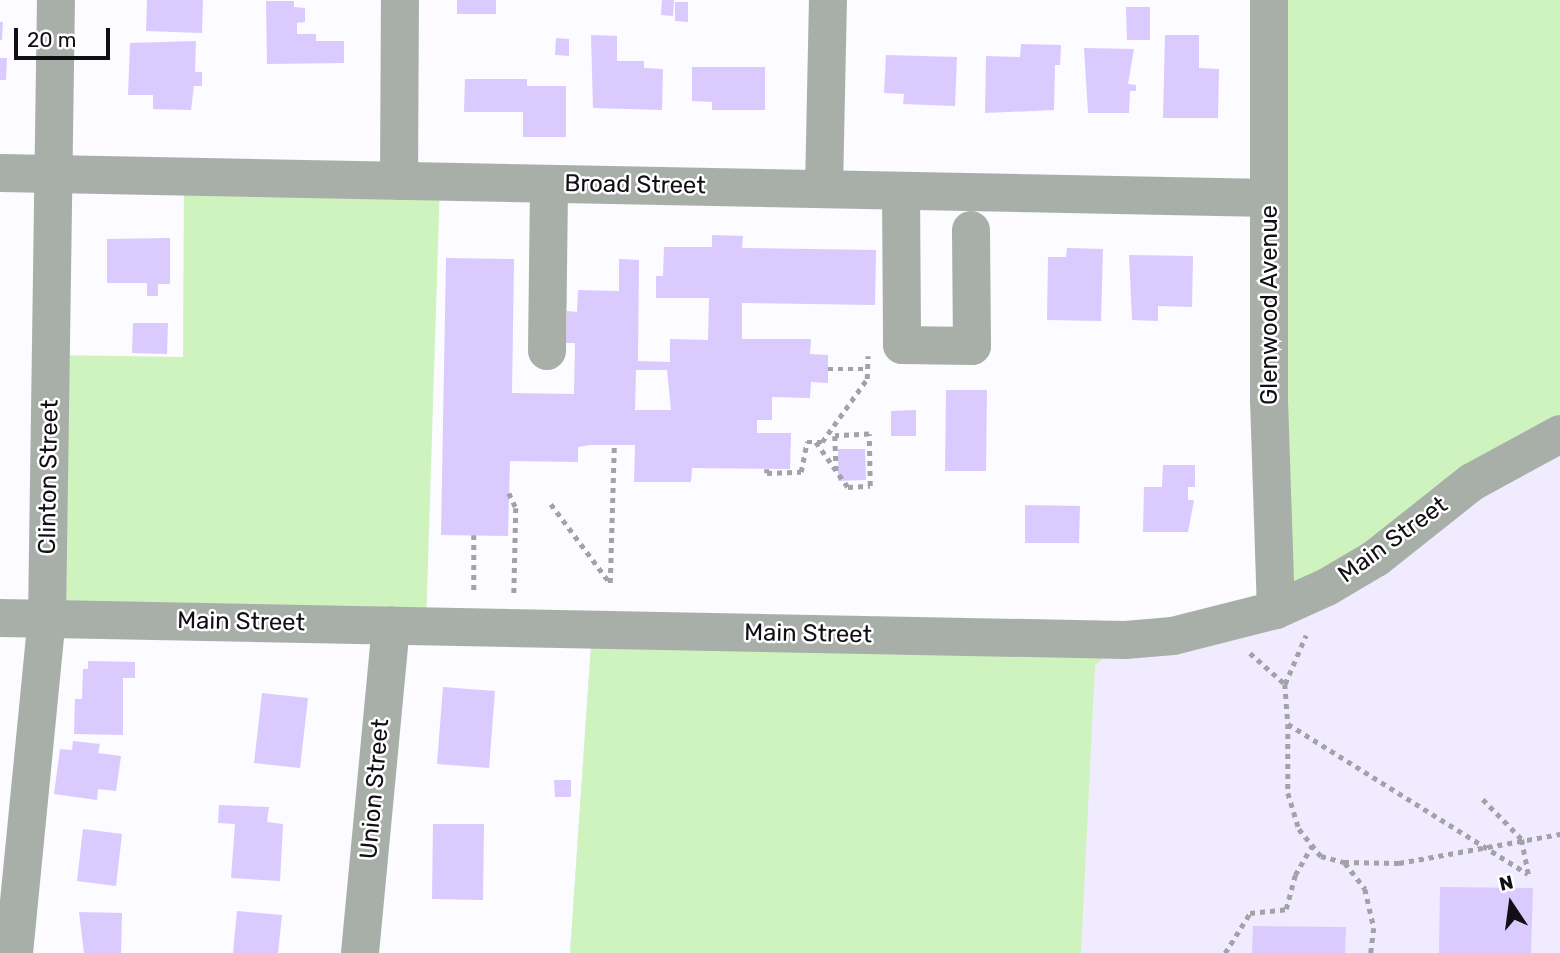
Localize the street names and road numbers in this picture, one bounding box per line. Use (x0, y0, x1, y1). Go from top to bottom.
street label: Broad Street (564, 169, 706, 201)
street label: Glenwood Avenue (1256, 205, 1284, 405)
street label: Clinton Street (33, 399, 65, 555)
street label: Main Street (1333, 491, 1453, 589)
street label: Main Street (177, 606, 305, 638)
street label: Main Street (744, 618, 872, 650)
street label: Union Street (355, 718, 395, 860)

